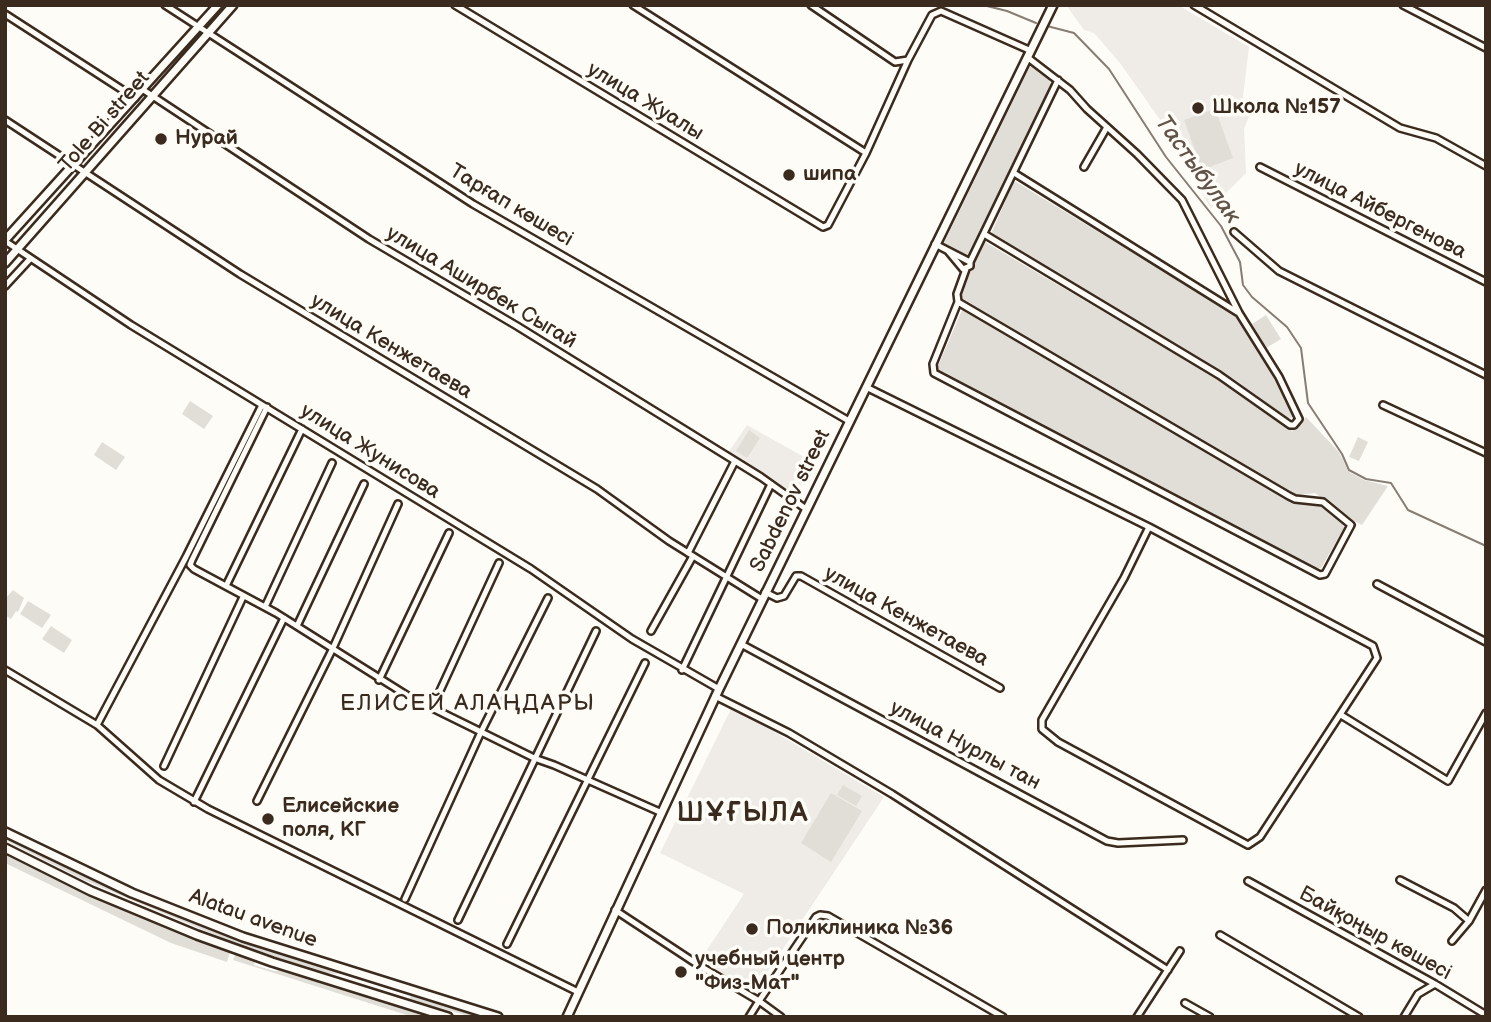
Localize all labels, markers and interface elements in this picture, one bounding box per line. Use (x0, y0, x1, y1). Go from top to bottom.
street label: улица Жуалы (582, 57, 708, 147)
street label: Tole Bi street (54, 66, 156, 178)
place label: Школа №157 (1212, 95, 1341, 121)
marker: Школа №157 (1190, 100, 1206, 116)
water label: Тастыбулак (1148, 110, 1246, 230)
place label: Нурай (175, 126, 238, 152)
marker: Нурай (153, 131, 169, 147)
street label: улица Айбергенова (1290, 157, 1470, 265)
street label: Тарғап көшесі (445, 159, 577, 253)
place label: шипа (803, 162, 856, 188)
marker: шипа (781, 167, 797, 183)
street label: улица Аширбек Сыгай (381, 221, 581, 355)
street label: улица Кенжетаева (306, 289, 476, 405)
street label: улица Жунисова (295, 399, 445, 505)
street label: Sabdenov street (746, 426, 836, 576)
street label: улица Кенжетаева (819, 561, 993, 673)
district label: ЕЛИСЕЙ АЛАҢДАРЫ (342, 690, 594, 718)
street label: улица Нурлы тан (885, 696, 1045, 796)
place label: Елисейские поля, КГ (282, 794, 399, 844)
district label: ШҰҒЫЛА (677, 797, 809, 831)
marker: Елисейские поля, КГ (260, 811, 276, 827)
street label: Байқоңыр көшесі (1294, 882, 1456, 986)
street label: Alatau avenue (186, 884, 320, 954)
place label: Поликлиника №36 (766, 916, 953, 942)
marker: Поликлиника №36 (744, 921, 760, 937)
place label: учебный центр "Физ-Мат" (695, 947, 845, 997)
marker: учебный центр "Физ-Мат" (673, 964, 689, 980)

